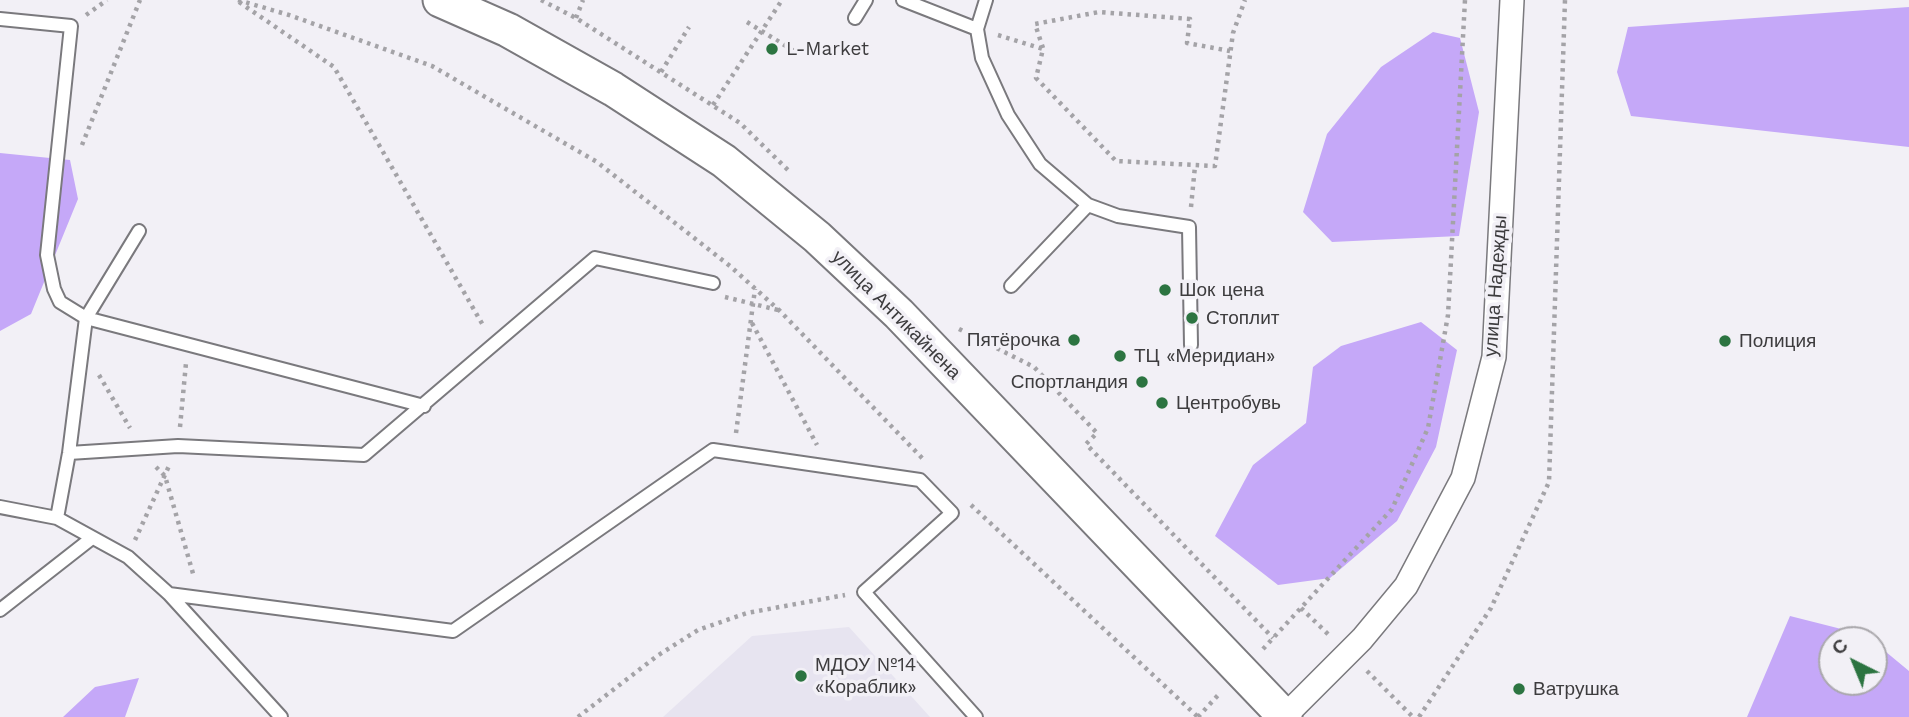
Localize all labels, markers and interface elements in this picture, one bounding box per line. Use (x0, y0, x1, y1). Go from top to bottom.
place label: L-Market (786, 38, 869, 60)
marker: L-Market (764, 41, 780, 57)
street label: улица Надежды (1480, 214, 1512, 358)
street label: улица Антикайнена (827, 246, 965, 384)
place label: Шок цена (1179, 279, 1264, 301)
marker: Шок цена (1157, 282, 1173, 298)
place label: Стоплит (1206, 307, 1279, 329)
marker: Стоплит (1184, 310, 1200, 326)
place label: Пятёрочка (967, 329, 1060, 351)
place label: Полиция (1739, 330, 1816, 352)
marker: Пятёрочка (1066, 332, 1082, 348)
marker: Полиция (1717, 333, 1733, 349)
place label: ТЦ «Меридиан» (1134, 345, 1275, 367)
marker: ТЦ «Меридиан» (1112, 348, 1128, 364)
place label: Спортландия (1011, 371, 1128, 393)
marker: Спортландия (1134, 374, 1150, 390)
place label: Центробувь (1176, 392, 1281, 414)
marker: Центробувь (1154, 395, 1170, 411)
north arrow (1818, 626, 1888, 696)
text: С (1827, 634, 1853, 660)
place label: МДОУ №14 «Кораблик» (815, 654, 917, 698)
marker: МДОУ №14 «Кораблик» (793, 668, 809, 684)
place label: Ватрушка (1533, 678, 1619, 700)
marker: Ватрушка (1511, 681, 1527, 697)

